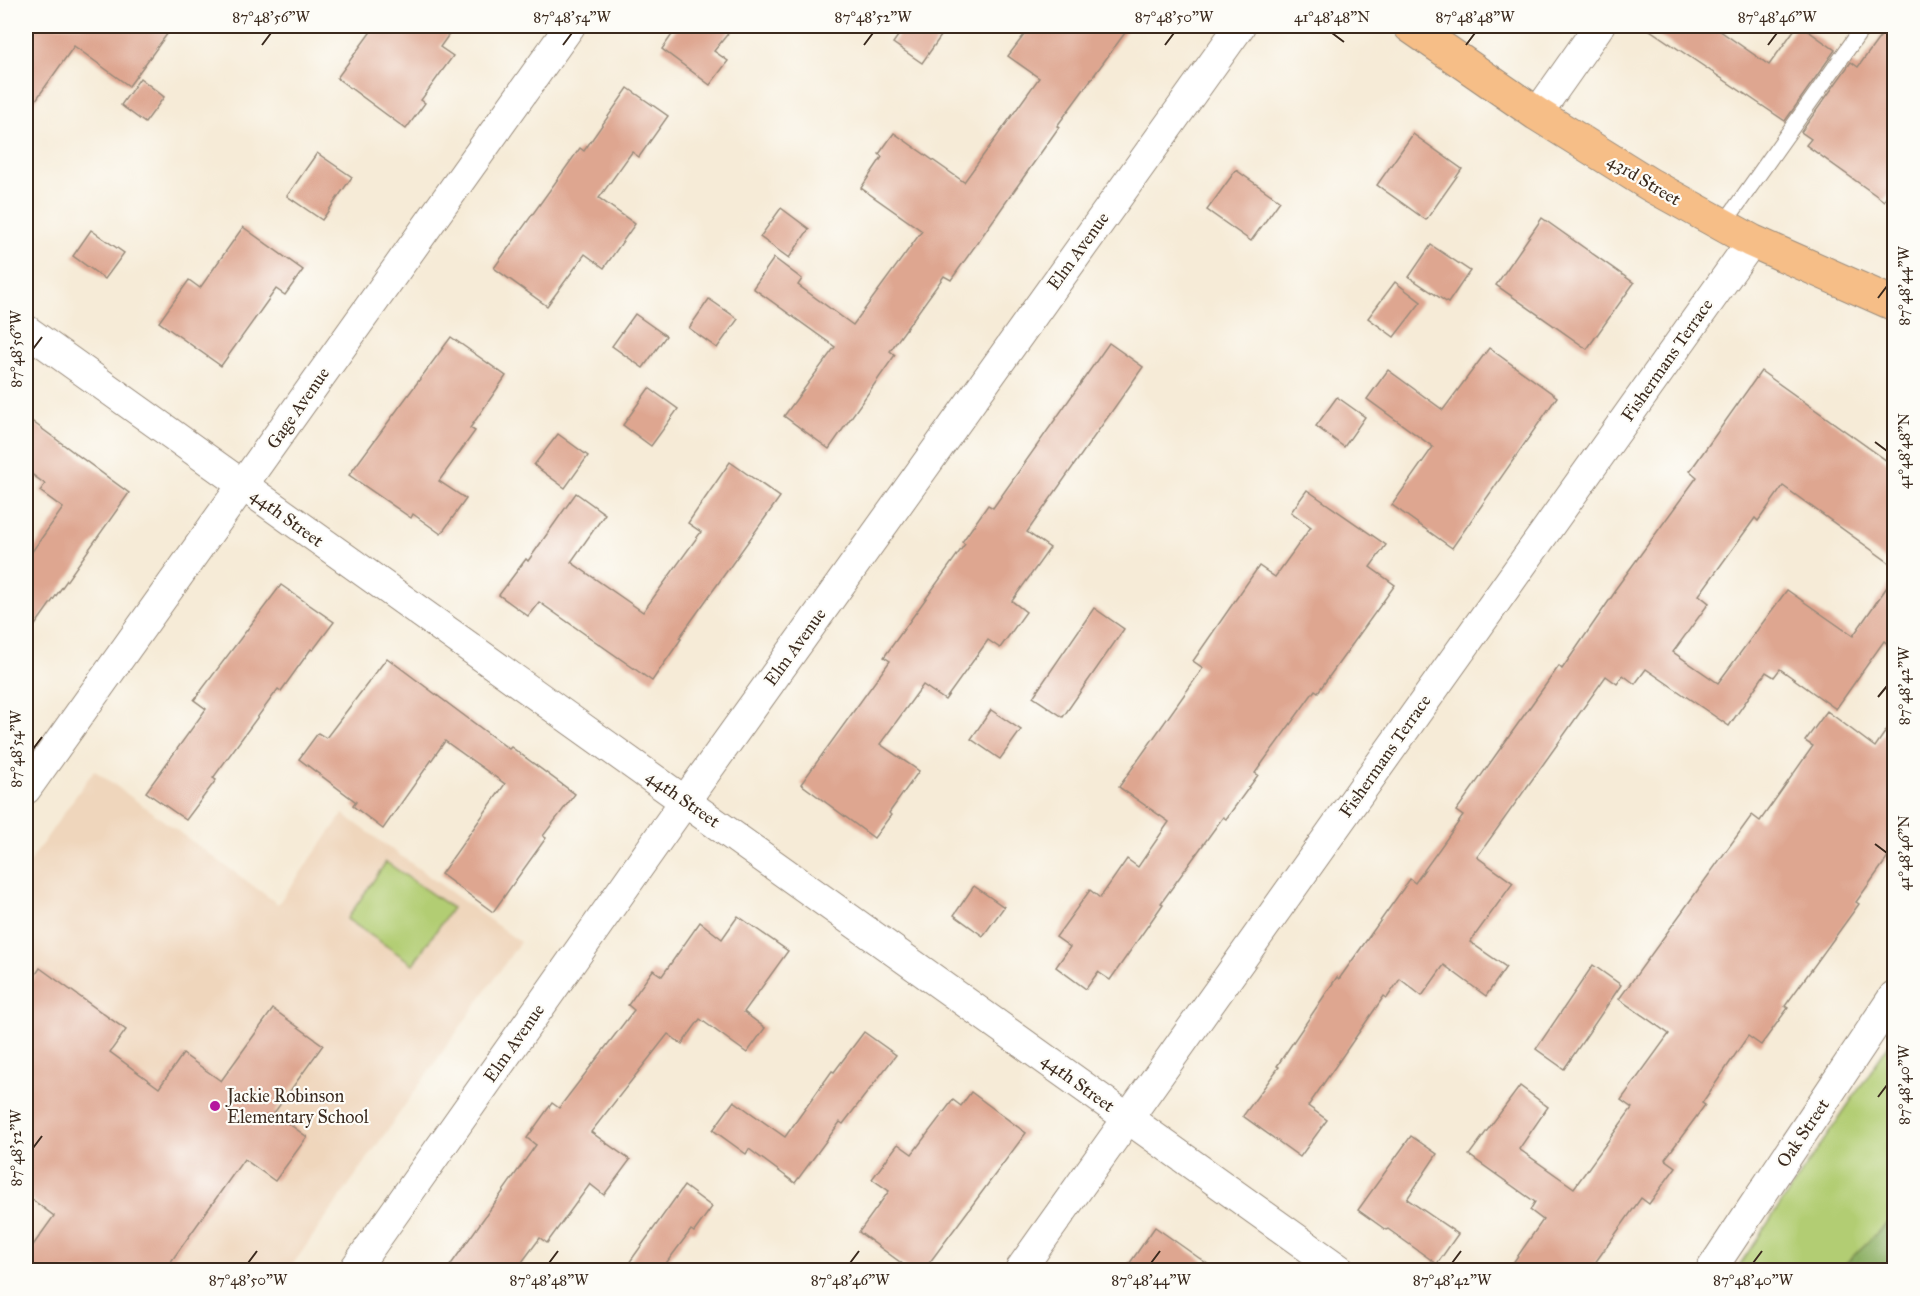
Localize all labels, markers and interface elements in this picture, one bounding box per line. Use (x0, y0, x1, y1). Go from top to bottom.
text: 87°48'56"W (232, 8, 310, 26)
text: 87°48'54"W (533, 8, 612, 26)
text: 87°48'52"W (834, 8, 912, 26)
text: 87°48'50"W (1135, 8, 1214, 26)
text: 41°48'48"N (1294, 8, 1370, 26)
text: 87°48'48"W (1435, 8, 1515, 26)
text: 87°48'46"W (1738, 8, 1817, 26)
street label: 43rd Street (1603, 150, 1685, 211)
street label: Elm Avenue (1042, 208, 1114, 294)
text: 87°48'44"W (1895, 246, 1913, 326)
street label: Fishermans Terrace (1616, 294, 1718, 426)
text: 87°48'56"W (7, 310, 25, 388)
street label: Gage Avenue (262, 363, 335, 454)
text: 41°48'48"N (1895, 413, 1913, 489)
street label: 44th Street (246, 484, 328, 552)
street label: Elm Avenue (759, 604, 831, 690)
text: 87°48'42"W (1895, 646, 1913, 725)
street label: Fishermans Terrace (1334, 690, 1436, 822)
text: 87°48'54"W (7, 709, 25, 788)
street label: 44th Street (642, 766, 725, 833)
text: 41°48'46"N (1895, 815, 1913, 891)
street label: Elm Avenue (479, 999, 549, 1087)
text: 87°48'40"W (1895, 1044, 1913, 1125)
street label: 44th Street (1037, 1049, 1119, 1117)
place label: Jackie Robinson Elementary School (225, 1085, 369, 1128)
street label: Oak Street (1772, 1094, 1834, 1172)
marker: Jackie Robinson Elementary School (208, 1099, 222, 1113)
text: 87°48'52"W (7, 1109, 25, 1187)
text: 87°48'50"W (209, 1271, 288, 1289)
text: 87°48'48"W (509, 1271, 589, 1289)
text: 87°48'46"W (811, 1271, 890, 1289)
text: 87°48'44"W (1111, 1271, 1191, 1289)
text: 87°48'42"W (1413, 1271, 1492, 1289)
text: 87°48'40"W (1713, 1271, 1794, 1289)

